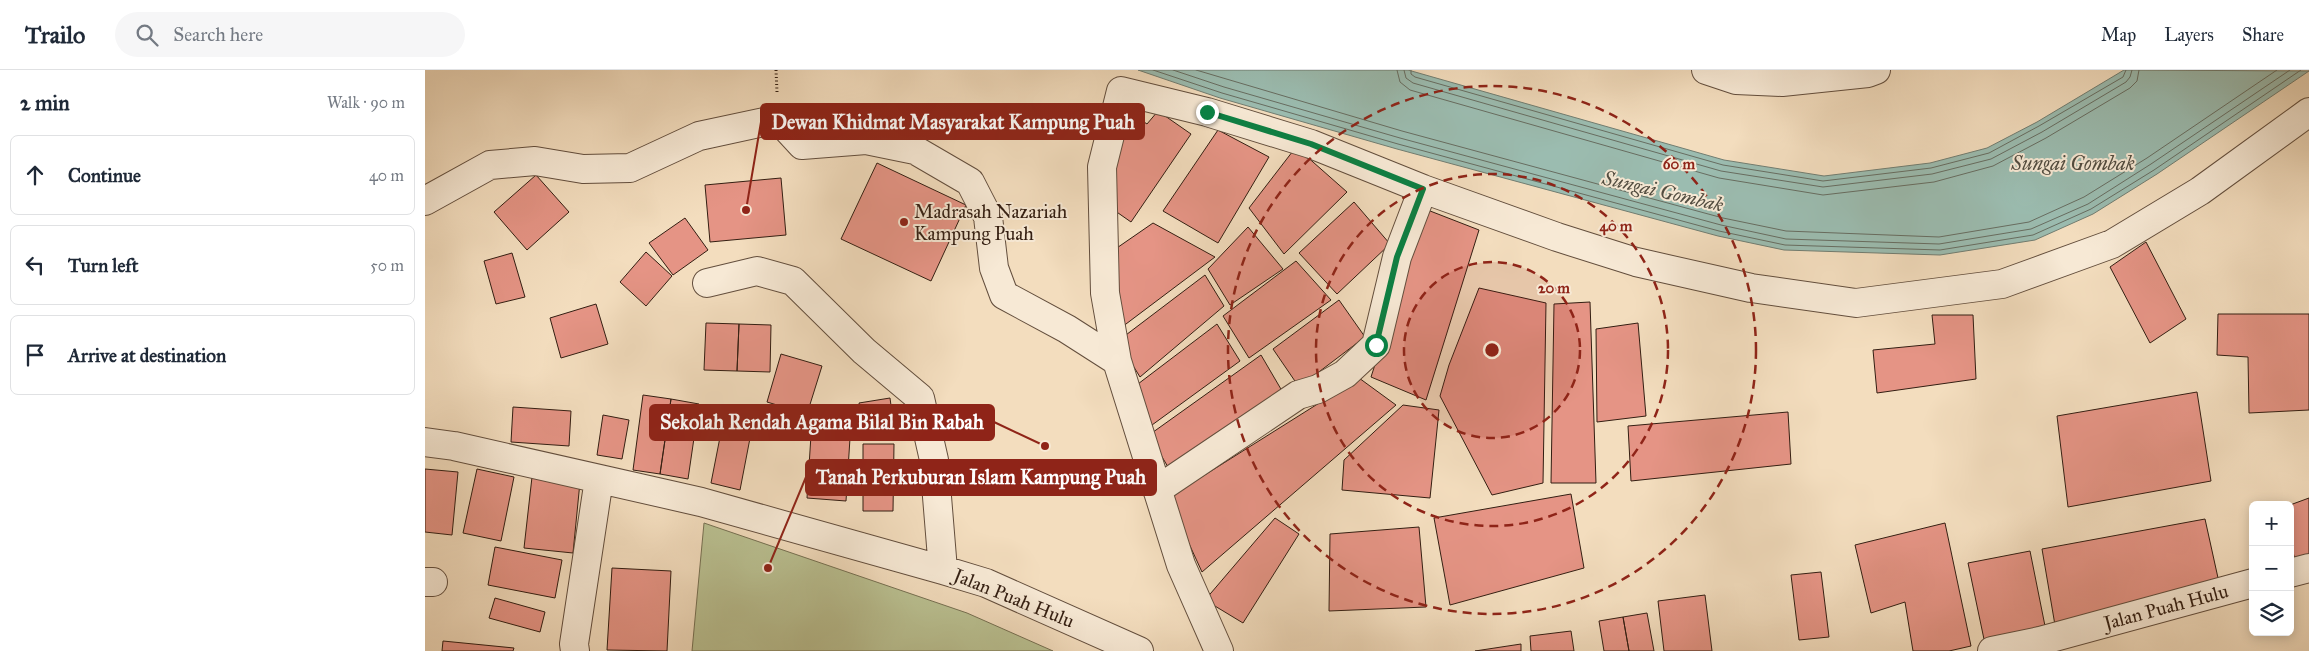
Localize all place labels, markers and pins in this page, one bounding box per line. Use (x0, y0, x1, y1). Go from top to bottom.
callout: Dewan Khidmat Masyarakat Kampung Puah (761, 104, 1144, 139)
place label: Madrasah Nazariah Kampung Puah (914, 200, 1068, 246)
marker: Madrasah Nazariah Kampung Puah (898, 216, 910, 228)
centre of rings (1483, 341, 1501, 359)
callout: Sekolah Rendah Agama Bilal Bin Rabah (650, 405, 994, 440)
callout: Tanah Perkuburan Islam Kampung Puah (806, 460, 1156, 495)

